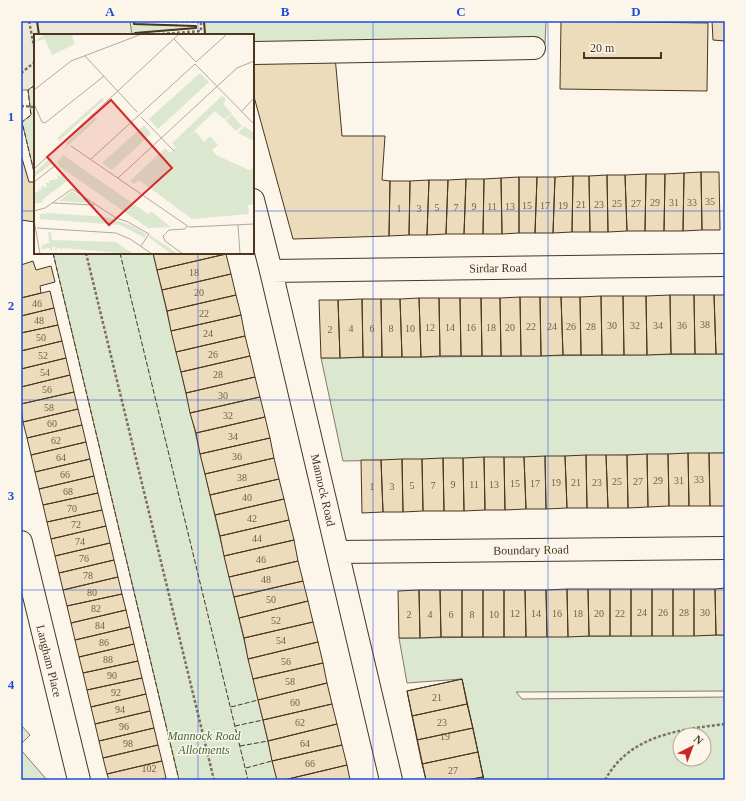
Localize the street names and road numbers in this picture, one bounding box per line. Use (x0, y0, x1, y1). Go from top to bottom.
street label: Sirdar Road (469, 260, 527, 276)
street label: Mannock Road (308, 453, 338, 527)
street label: Boundary Road (493, 542, 569, 558)
street label: Langham Place (33, 623, 65, 699)

